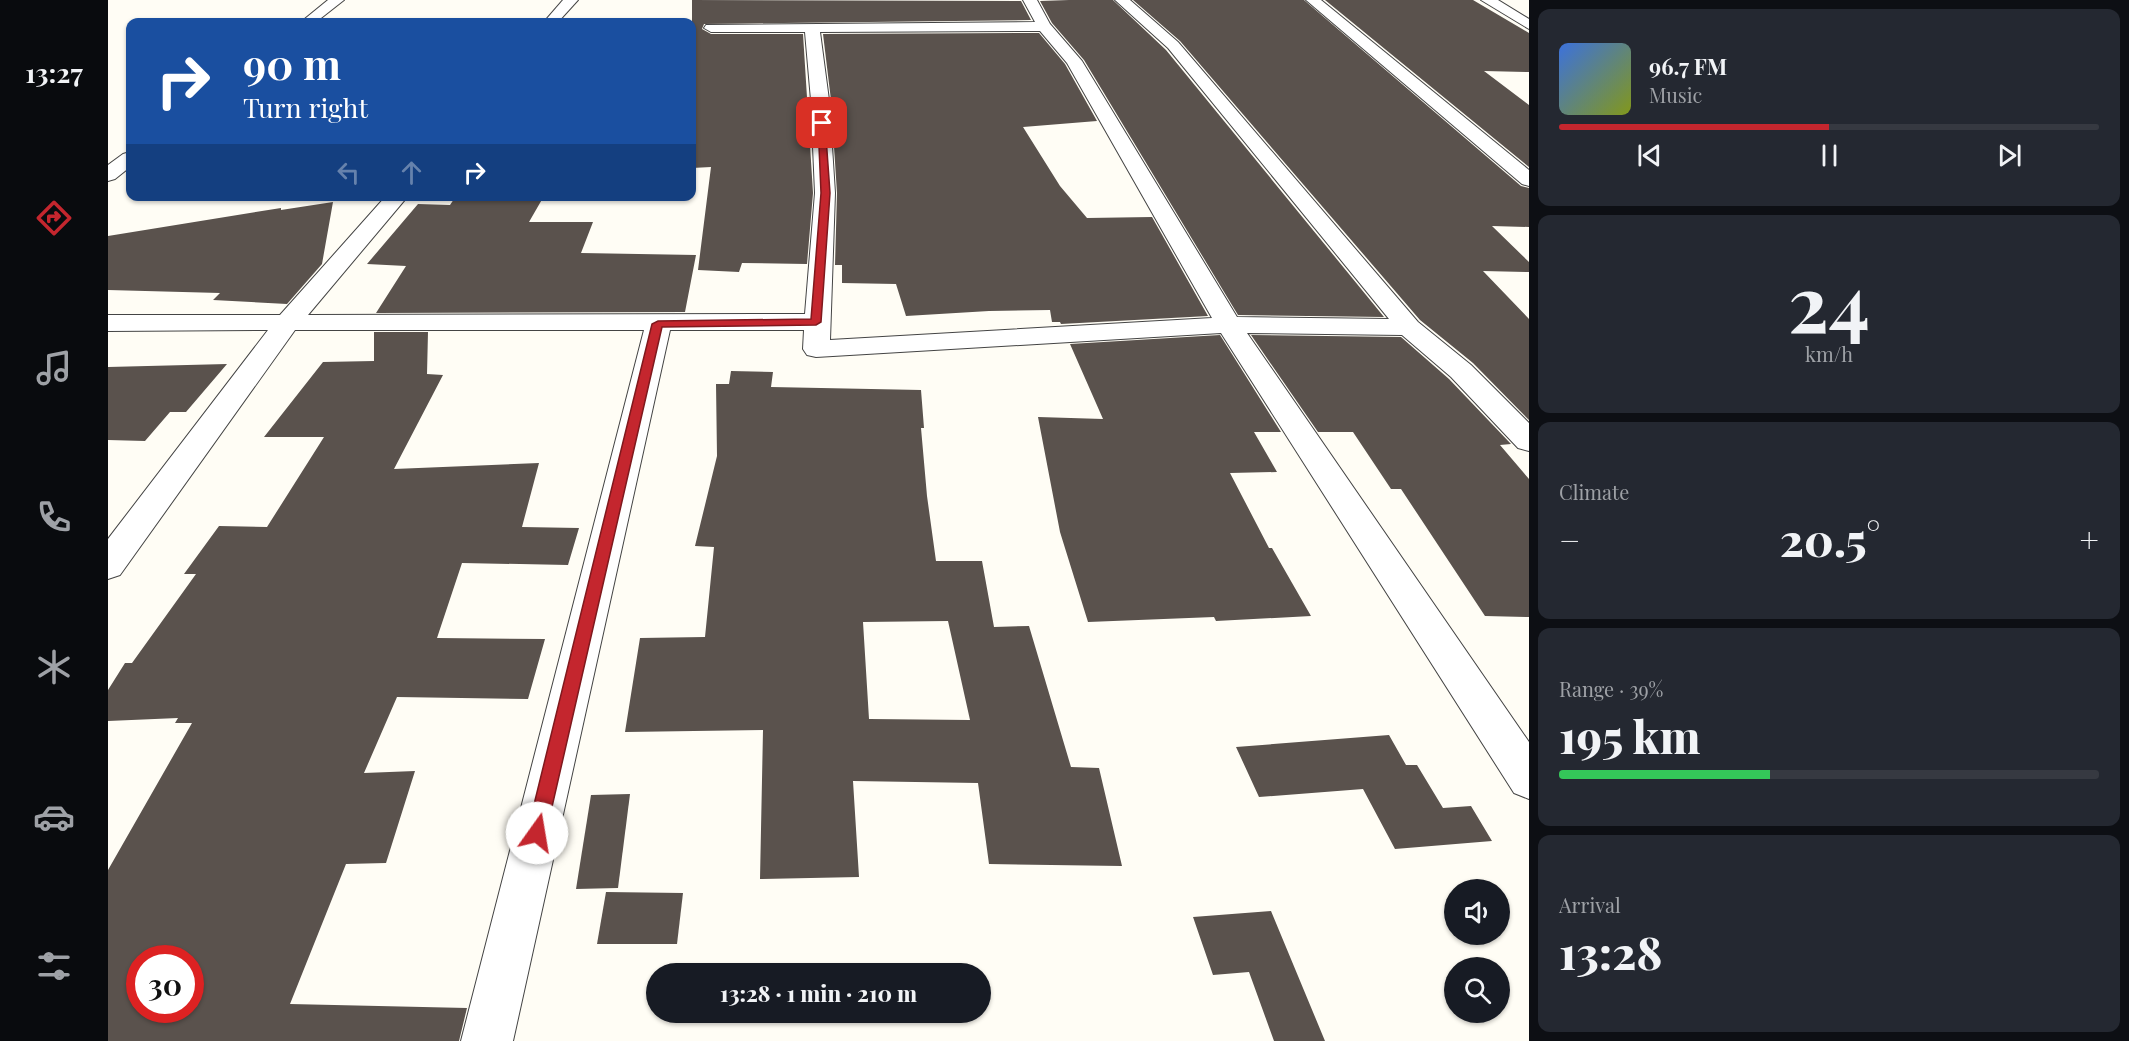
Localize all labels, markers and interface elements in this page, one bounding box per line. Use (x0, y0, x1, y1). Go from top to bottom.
text: 90 m (243, 35, 341, 91)
icon: right (144, 42, 222, 120)
text: 96.7 FM (1649, 51, 1727, 81)
text: 13:27 (25, 54, 83, 90)
text: Music (1649, 81, 1702, 108)
text: Turn right (243, 89, 368, 125)
pin (796, 97, 847, 148)
icon: arrive (805, 106, 838, 139)
icon: previous (1633, 139, 1666, 172)
icon: pause (1813, 139, 1846, 172)
icon: next (1993, 139, 2026, 172)
icon: left (332, 156, 365, 189)
icon: ahead (395, 156, 428, 189)
icon: right (458, 156, 491, 189)
icon: directions (33, 197, 75, 239)
text: 24 (1788, 249, 1870, 353)
text: km/h (1805, 340, 1853, 367)
icon: music (33, 347, 75, 389)
text: Climate (1559, 478, 1629, 505)
icon: phone (33, 496, 75, 538)
text: 20.5° (1780, 508, 1880, 568)
text: − (1559, 517, 1580, 561)
text: + (2080, 517, 2099, 561)
icon: climate (33, 646, 75, 688)
text: Range · 39% (1559, 675, 1663, 702)
text: 195 km (1559, 705, 1700, 765)
icon: car (33, 796, 75, 838)
position arrow (505, 801, 569, 865)
map controls (1444, 879, 1510, 1023)
button: sound (1444, 879, 1510, 945)
text: Arrival (1559, 891, 1621, 918)
text: 13:28 (1559, 921, 1662, 981)
icon: filters (33, 945, 75, 987)
speed limit sign: 30 (126, 945, 204, 1023)
button: search (1444, 957, 1510, 1023)
text: 13:28 · 1 min · 210 m (720, 978, 917, 1008)

